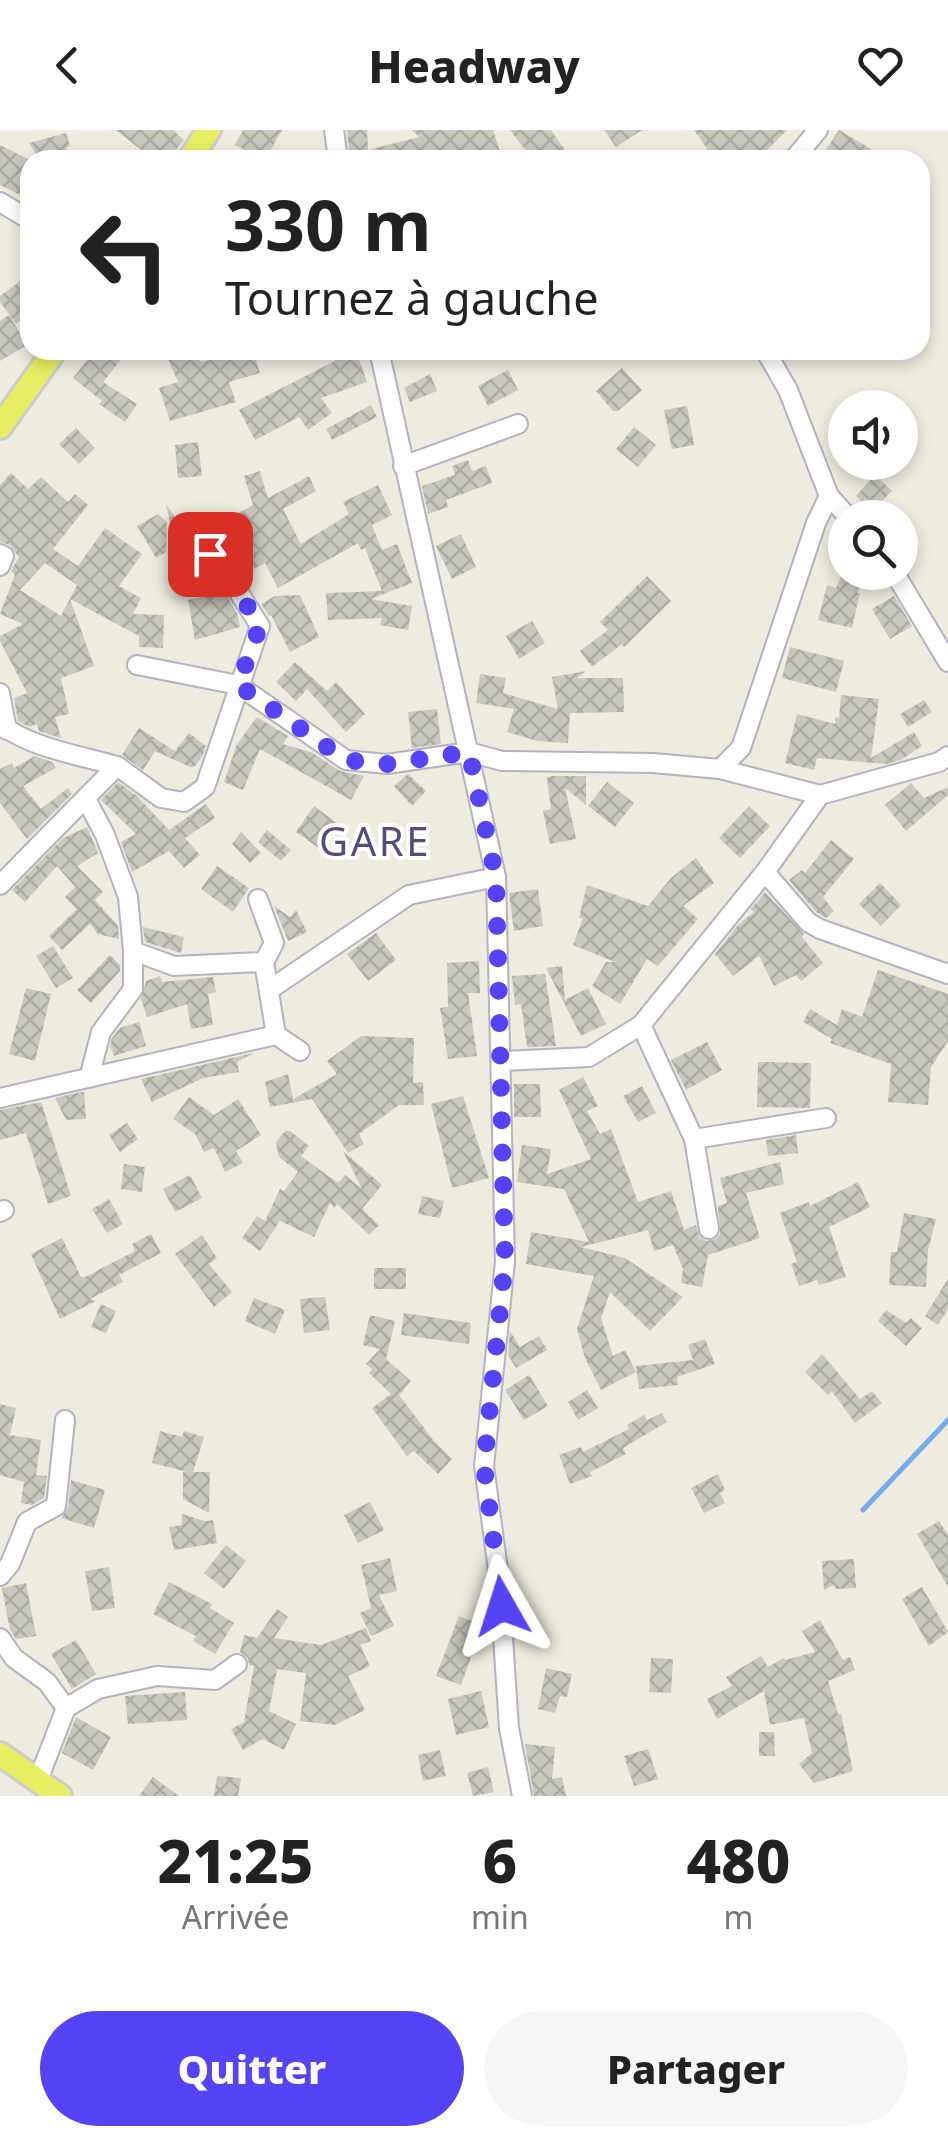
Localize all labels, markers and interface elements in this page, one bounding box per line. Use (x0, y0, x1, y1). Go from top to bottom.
text: Headway (368, 35, 580, 96)
icon: back (40, 38, 95, 93)
icon: heart (853, 38, 908, 93)
text: 330 m (225, 176, 432, 272)
icon: left (60, 190, 190, 320)
text: Tournez à gauche (225, 267, 599, 328)
map controls (828, 390, 918, 590)
button: sound (828, 390, 918, 480)
button: search (828, 500, 918, 590)
pin (168, 512, 253, 597)
icon: arrive (183, 527, 238, 582)
district label: GARE (319, 813, 431, 868)
position arrow (450, 1554, 554, 1658)
text: 21:25 (158, 1819, 313, 1901)
text: 6 (483, 1819, 517, 1901)
text: 480 (686, 1819, 790, 1901)
text: Arrivée (182, 1895, 289, 1938)
text: min (471, 1895, 529, 1938)
text: m (723, 1895, 753, 1938)
button: Quitter (40, 2011, 464, 2126)
button: Partager (484, 2011, 908, 2126)

